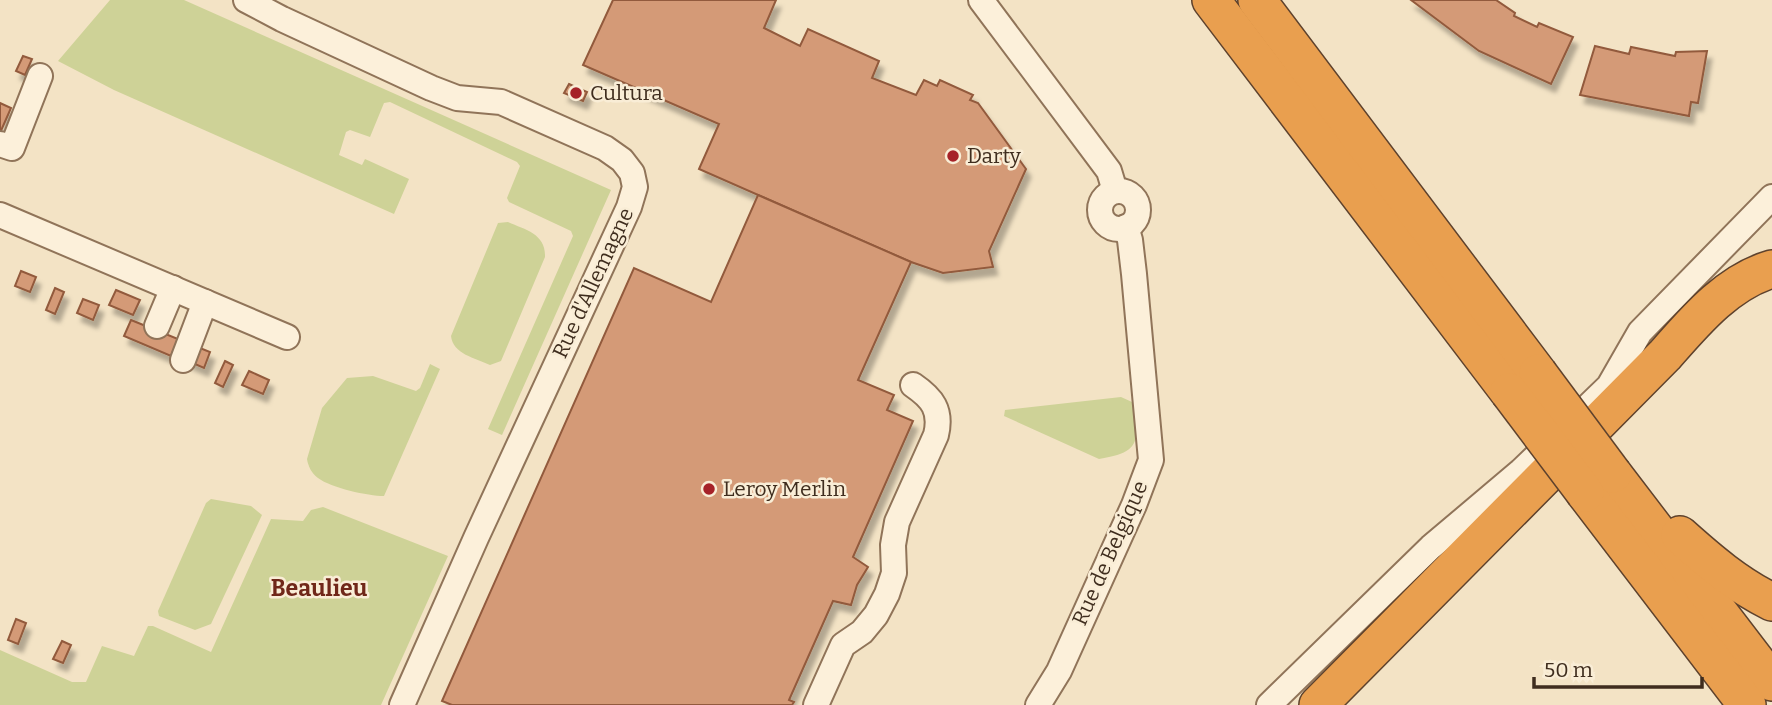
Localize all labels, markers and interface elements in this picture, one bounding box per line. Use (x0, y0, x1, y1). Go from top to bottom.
place label: Cultura (590, 80, 663, 106)
marker: Cultura (568, 85, 584, 101)
place label: Darty (967, 143, 1022, 169)
marker: Darty (945, 148, 961, 164)
street label: Rue d'Allemagne (547, 204, 639, 362)
place label: Leroy Merlin (723, 476, 846, 502)
street label: Rue de Belgique (1066, 477, 1154, 629)
marker: Leroy Merlin (701, 481, 717, 497)
district label: Beaulieu (271, 574, 368, 602)
scale bar (1534, 646, 1702, 690)
text: 50 m (1544, 657, 1593, 683)

